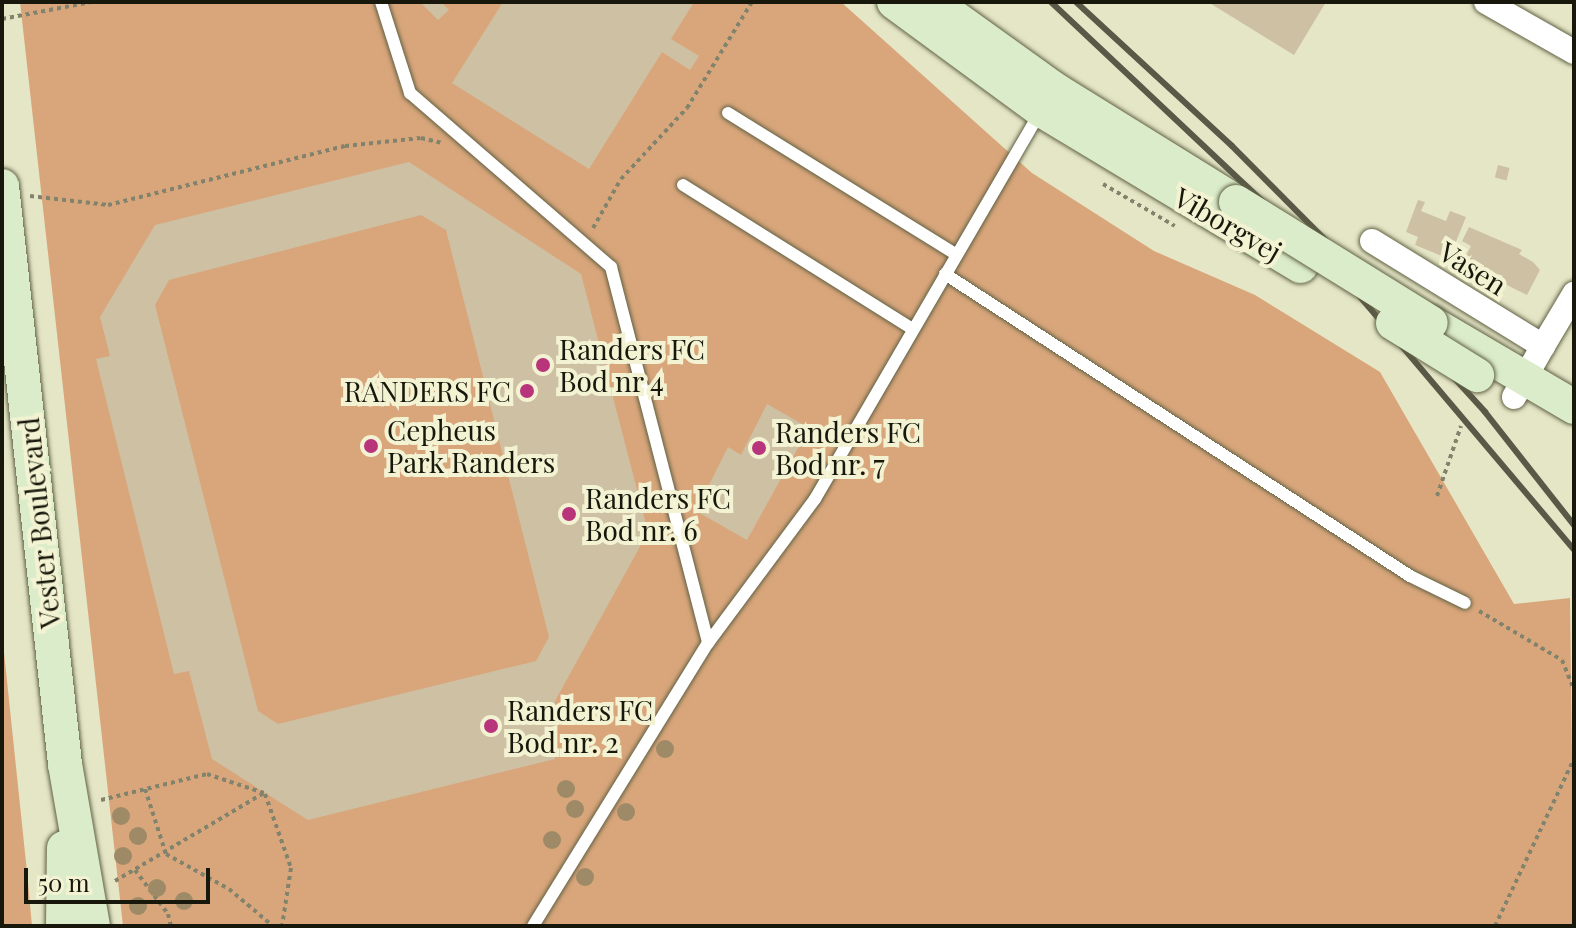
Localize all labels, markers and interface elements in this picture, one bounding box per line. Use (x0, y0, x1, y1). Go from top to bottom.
street label: Viborgvej (1168, 180, 1288, 268)
street label: Vasen (1433, 234, 1513, 302)
place label: Randers FC Bod nr 4 (559, 332, 705, 398)
marker: Randers FC Bod nr 4 (534, 356, 552, 374)
place label: RANDERS FC (344, 374, 511, 408)
marker: RANDERS FC (518, 382, 536, 400)
place label: Cepheus Park Randers (387, 413, 556, 479)
place label: Randers FC Bod nr. 7 (775, 415, 921, 481)
street label: Vester Boulevard (11, 416, 67, 630)
marker: Cepheus Park Randers (362, 437, 380, 455)
marker: Randers FC Bod nr. 7 (750, 439, 768, 457)
place label: Randers FC Bod nr. 6 (585, 481, 731, 547)
marker: Randers FC Bod nr. 6 (560, 505, 578, 523)
place label: Randers FC Bod nr. 2 (507, 693, 653, 759)
marker: Randers FC Bod nr. 2 (482, 717, 500, 735)
scale bar (28, 852, 214, 902)
text: 50 m (38, 866, 90, 898)

